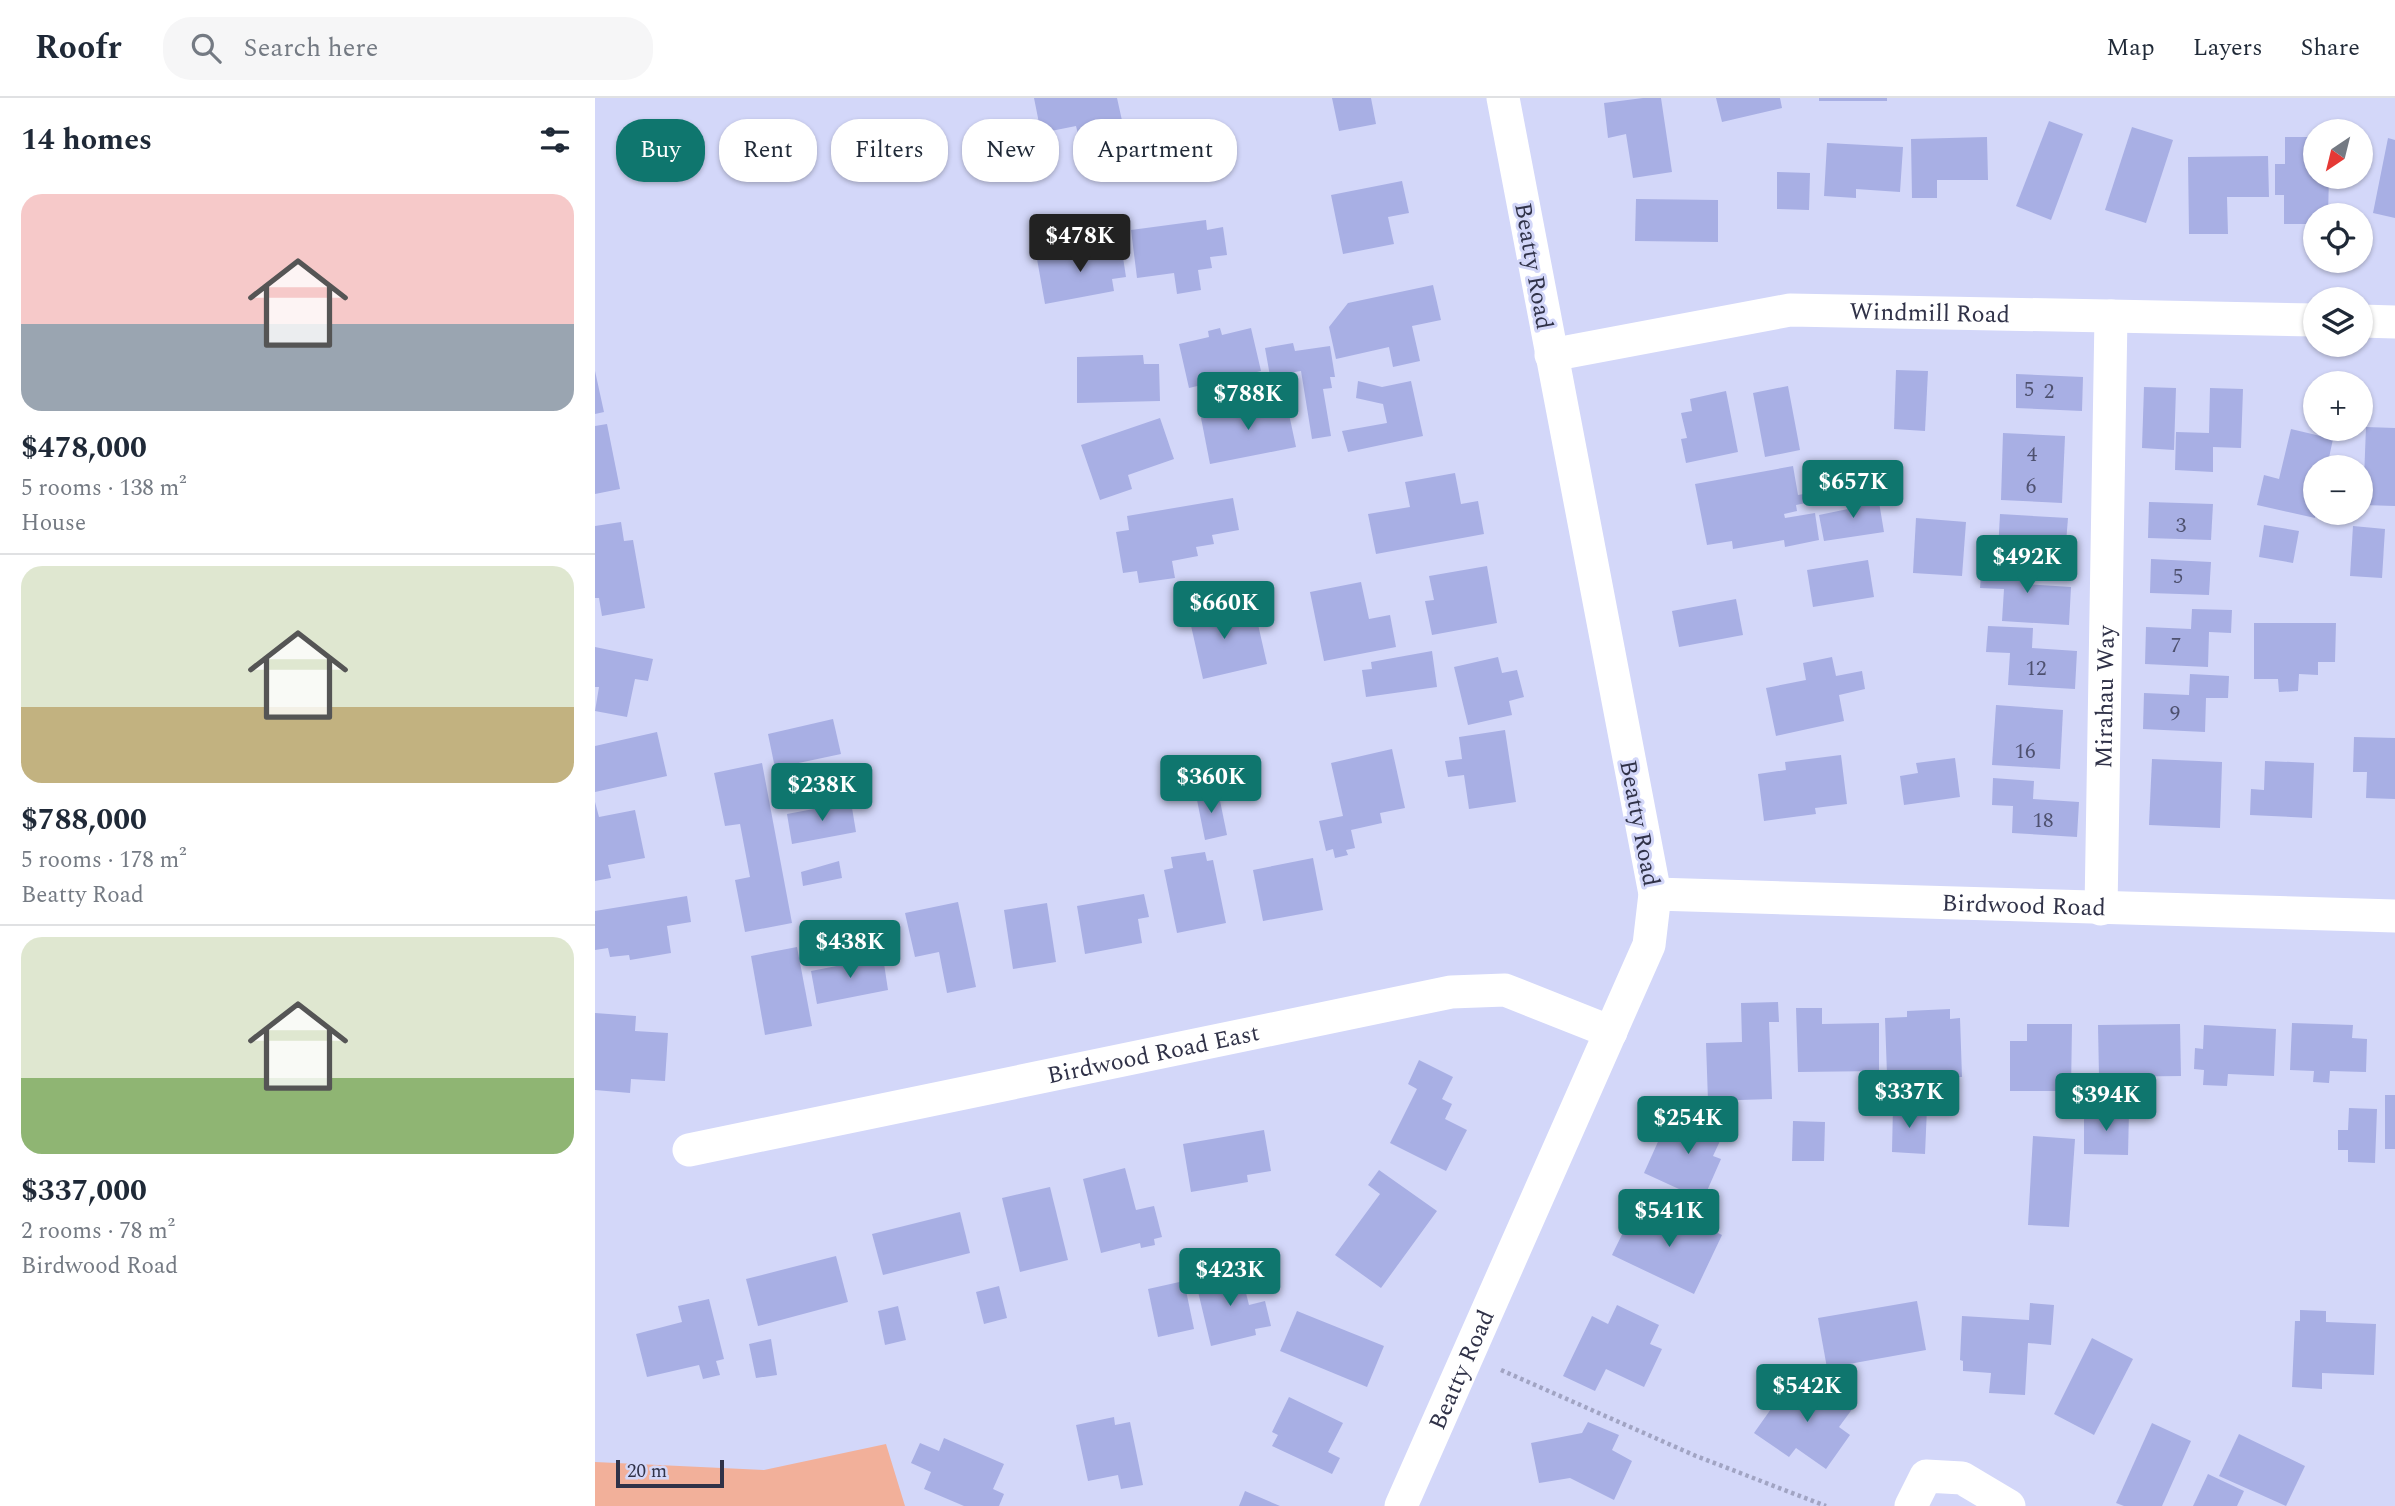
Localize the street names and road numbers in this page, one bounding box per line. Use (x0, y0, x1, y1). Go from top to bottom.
street label: Beatty Road (1504, 200, 1562, 332)
street label: Windmill Road (1849, 294, 2010, 333)
street label: Mirahau Way (2086, 624, 2125, 769)
street label: Beatty Road (1609, 757, 1669, 890)
street label: Birdwood Road (1941, 886, 2106, 926)
street label: Birdwood Road East (1044, 1015, 1263, 1094)
street label: Beatty Road (1420, 1304, 1505, 1436)

